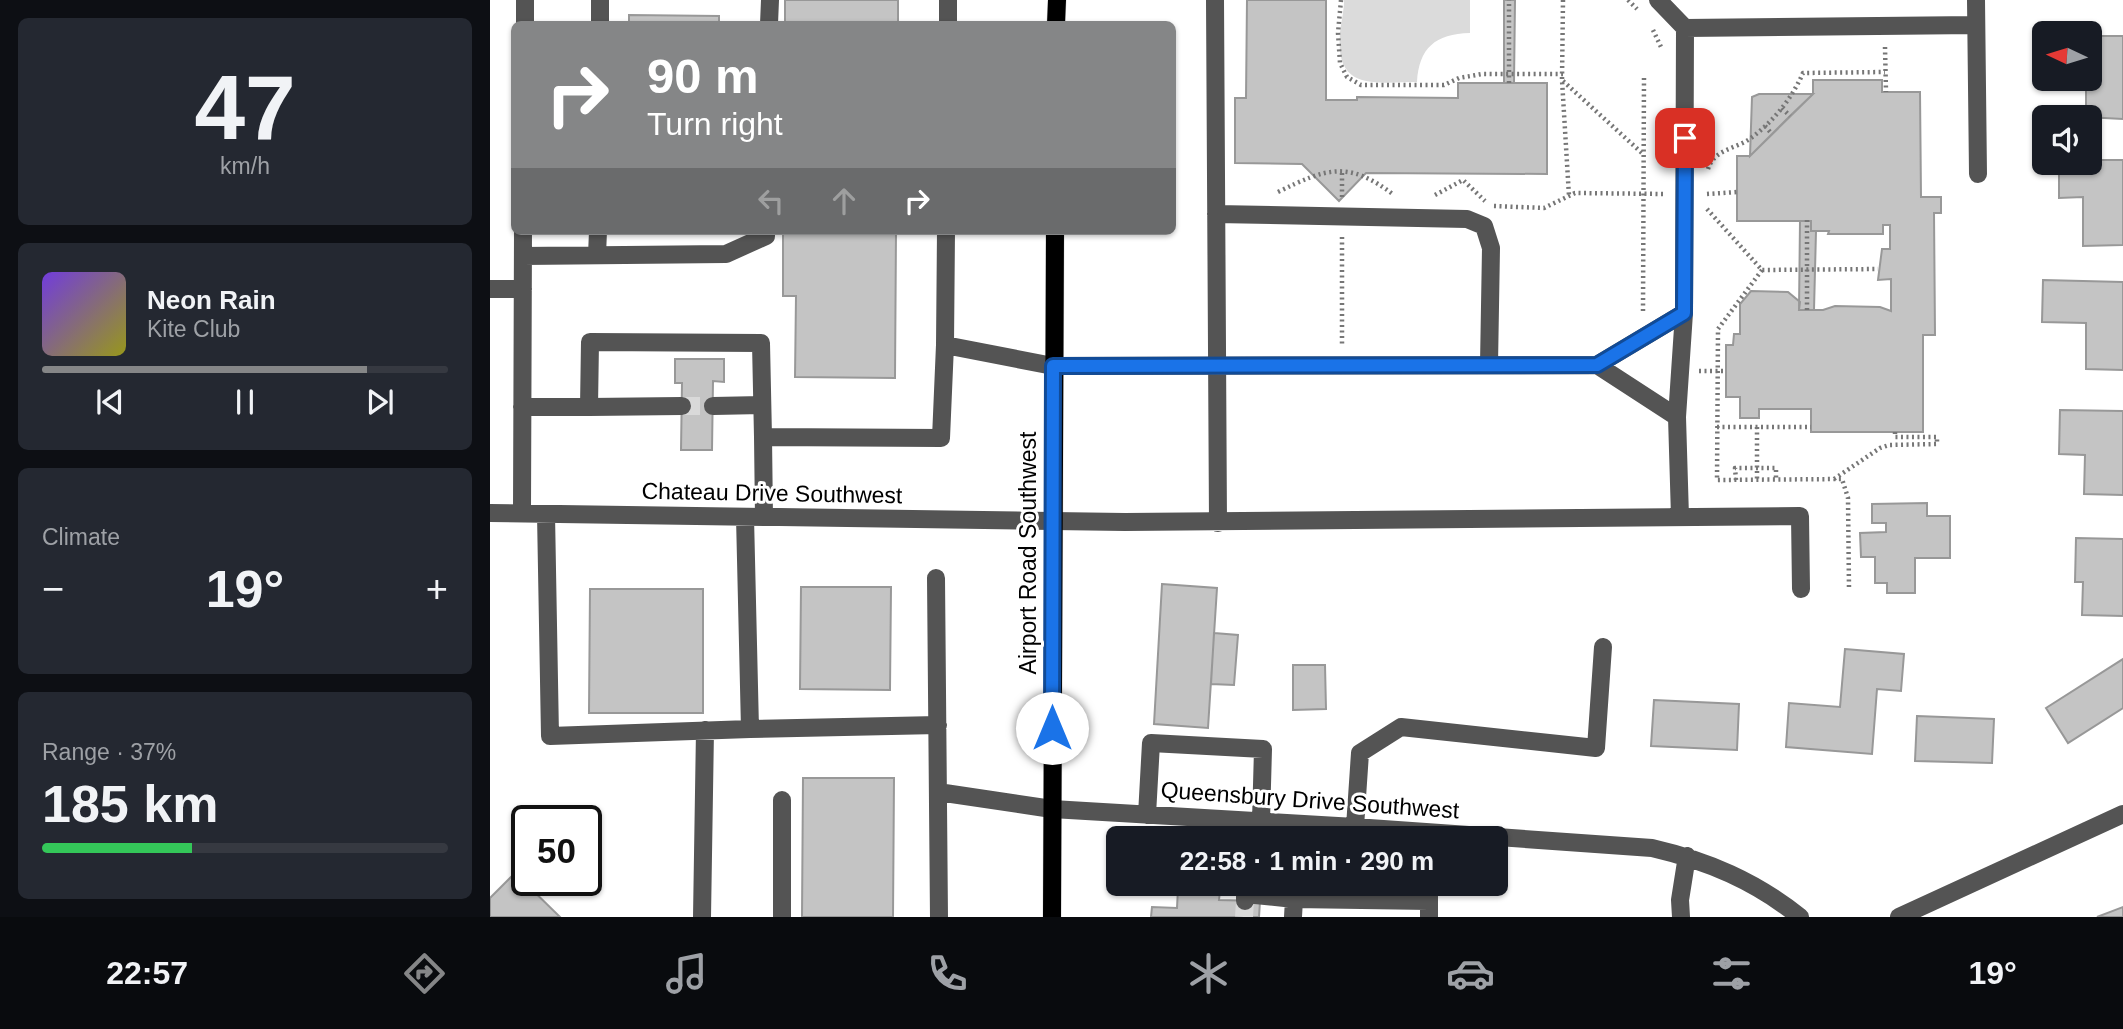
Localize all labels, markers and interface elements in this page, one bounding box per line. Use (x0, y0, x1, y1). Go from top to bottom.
north arrow (2032, 21, 2102, 91)
map controls (2032, 21, 2102, 175)
icon: right (532, 49, 623, 140)
text: 90 m (647, 49, 759, 103)
text: 47 (194, 57, 296, 158)
button: sound (2032, 105, 2102, 175)
text: Turn right (647, 106, 783, 142)
pin (1655, 108, 1715, 168)
icon: arrive (1666, 119, 1704, 157)
text: km/h (220, 153, 270, 179)
icon: left (752, 182, 790, 220)
icon: ahead (825, 182, 863, 220)
icon: right (898, 182, 936, 220)
text: Neon Rain (147, 285, 276, 315)
text: Kite Club (147, 316, 240, 342)
icon: previous (91, 383, 129, 421)
icon: pause (226, 383, 264, 421)
icon: next (361, 383, 399, 421)
street label: Airport Road Southwest (1015, 431, 1041, 674)
street label: Chateau Drive Southwest (641, 478, 903, 508)
text: Climate (42, 524, 120, 550)
text: 19° (206, 560, 284, 618)
text: − (42, 568, 64, 610)
text: + (426, 568, 448, 610)
position arrow (1015, 691, 1089, 765)
text: Range · 37% (42, 739, 176, 765)
text: 185 km (42, 775, 218, 833)
street label: Queensbury Drive Southwest (1160, 777, 1461, 823)
speed limit sign: 50 (511, 805, 602, 896)
text: 22:58 · 1 min · 290 m (1180, 846, 1434, 876)
icon: directions (400, 949, 449, 998)
icon: music (662, 949, 711, 998)
icon: phone (923, 949, 972, 998)
icon: climate (1184, 949, 1233, 998)
icon: car (1446, 949, 1495, 998)
icon: filters (1707, 949, 1756, 998)
text: 22:57 (106, 955, 188, 991)
text: 19° (1968, 955, 2017, 991)

